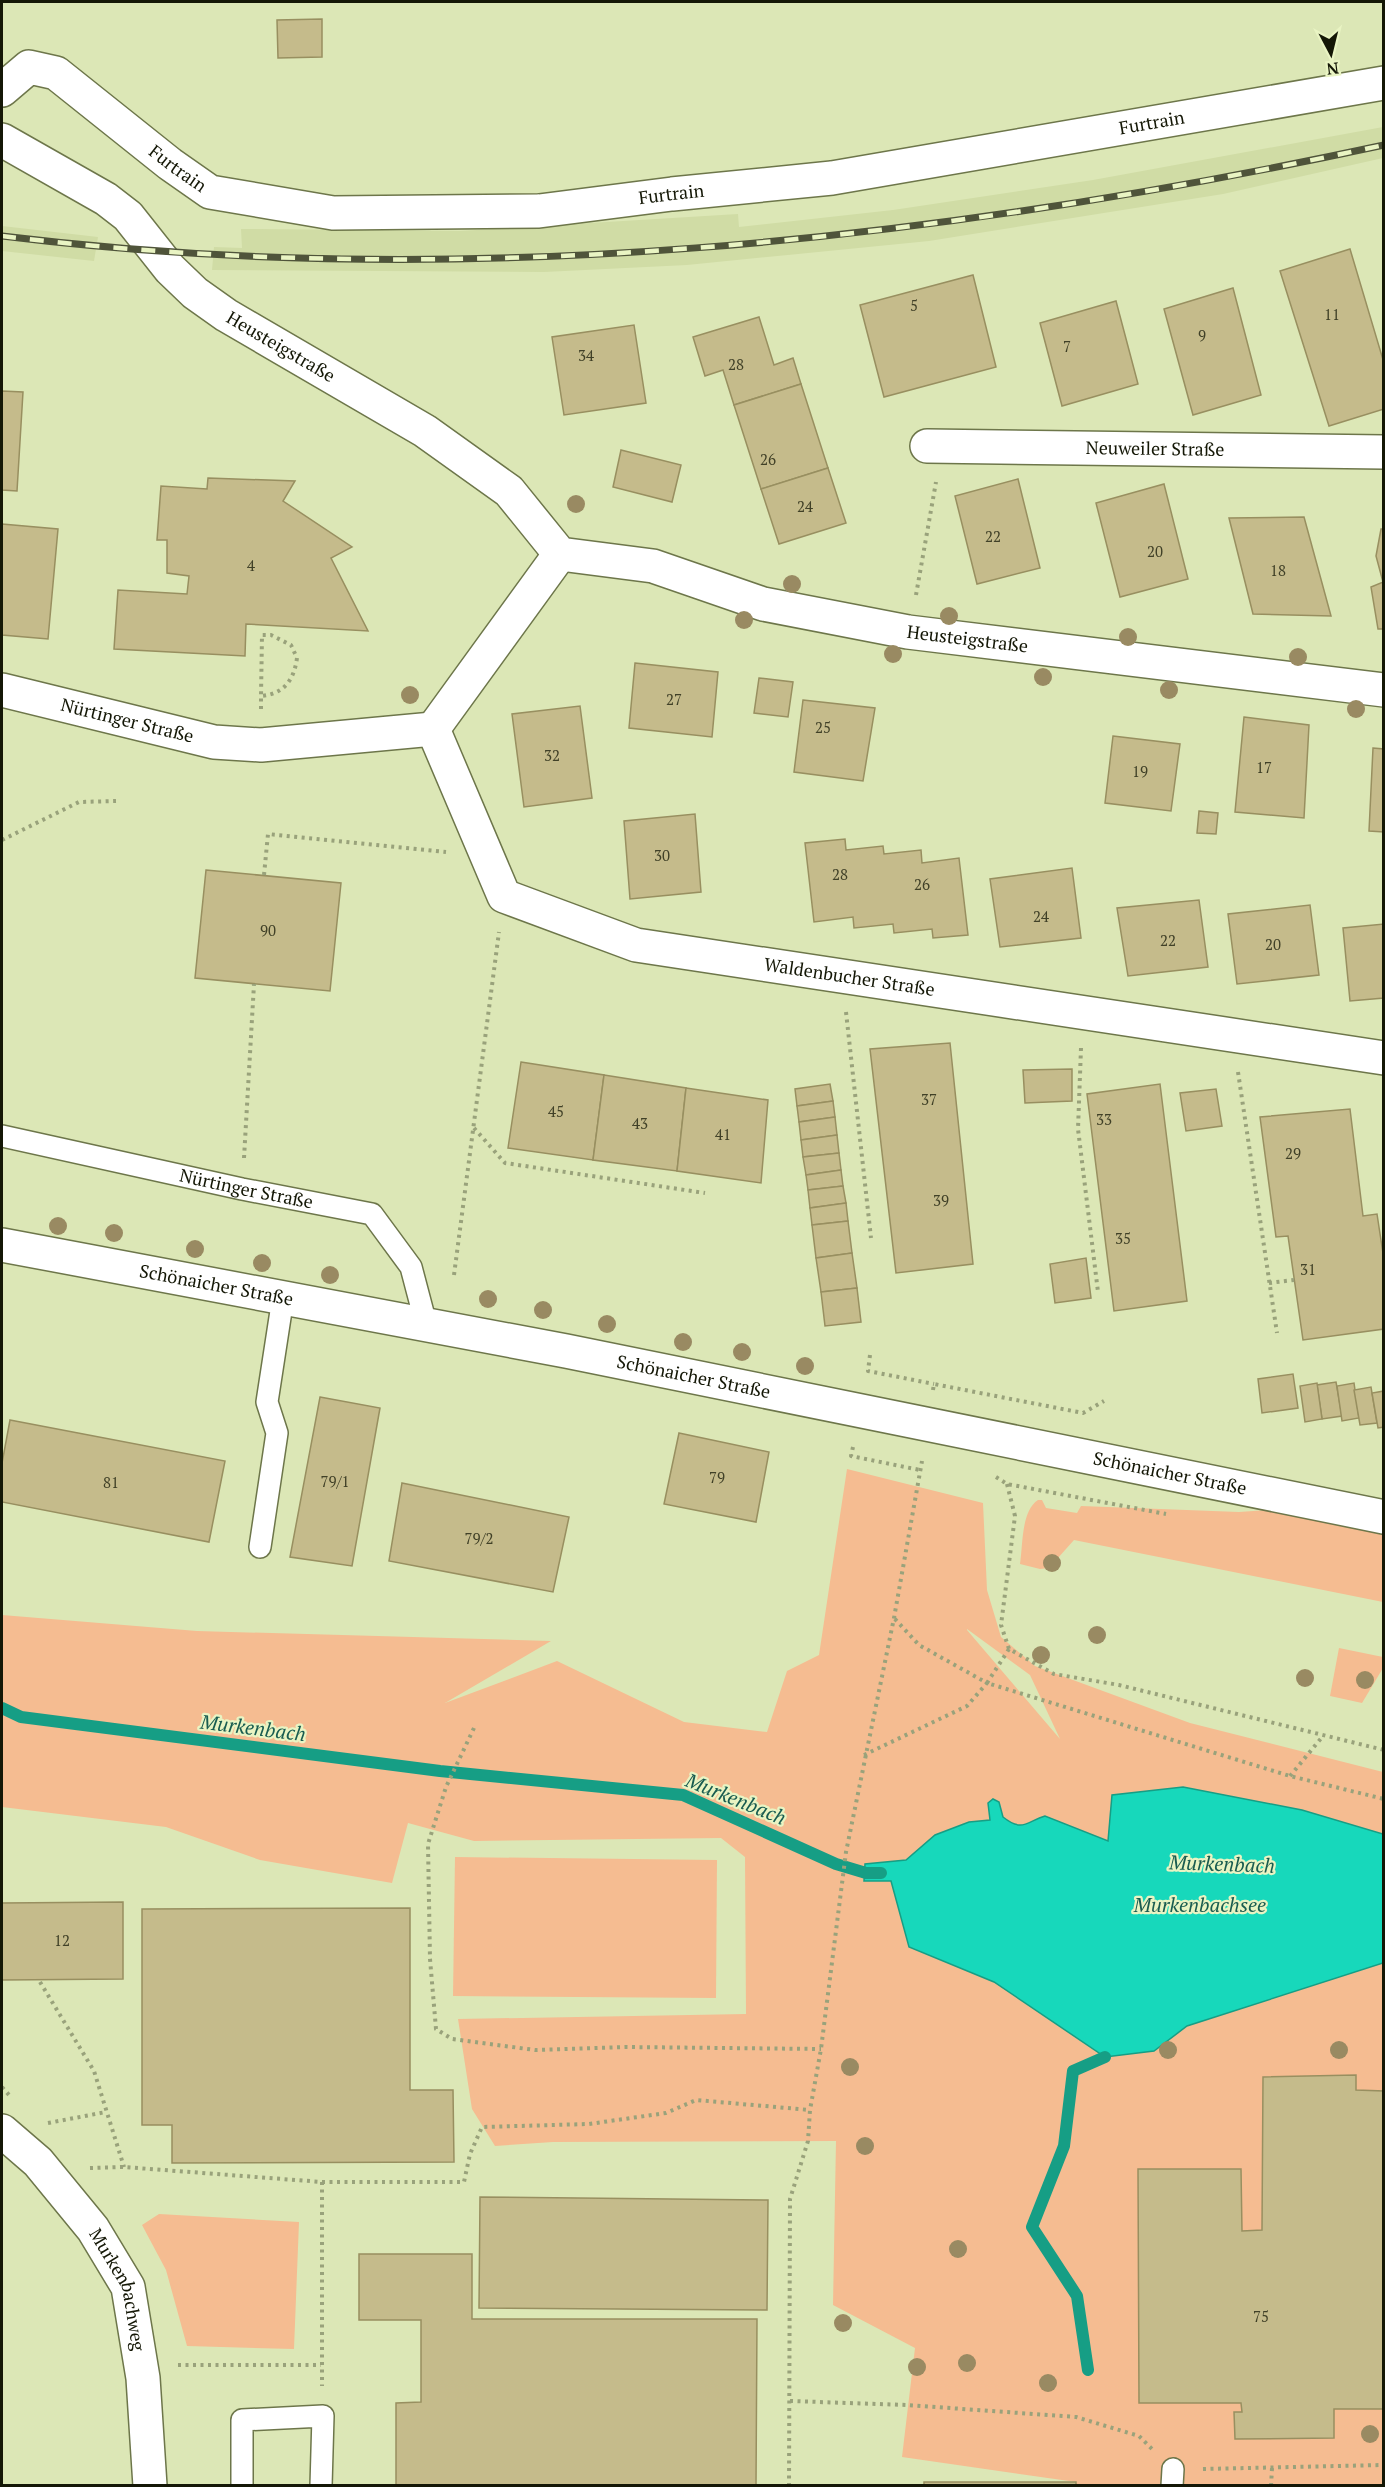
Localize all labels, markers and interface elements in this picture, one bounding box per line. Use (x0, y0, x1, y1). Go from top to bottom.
north arrow (1301, 24, 1361, 84)
text: N (1325, 57, 1340, 81)
street label: Furtrain (1117, 105, 1186, 139)
street label: Furtrain (144, 139, 212, 197)
street label: Furtrain (637, 178, 705, 209)
house number: 5 (910, 295, 918, 315)
house number: 11 (1324, 304, 1340, 324)
street label: Heusteigstraße (222, 305, 340, 387)
house number: 9 (1198, 325, 1206, 345)
house number: 7 (1063, 336, 1071, 356)
house number: 34 (578, 345, 594, 365)
house number: 28 (728, 354, 744, 374)
street label: Neuweiler Straße (1086, 435, 1224, 461)
house number: 26 (760, 449, 776, 469)
house number: 24 (797, 496, 813, 516)
house number: 22 (985, 526, 1001, 546)
house number: 20 (1147, 541, 1163, 561)
house number: 4 (247, 555, 255, 575)
house number: 18 (1270, 560, 1286, 580)
street label: Heusteigstraße (906, 619, 1030, 658)
house number: 27 (666, 689, 682, 709)
street label: Nürtinger Straße (59, 692, 196, 748)
house number: 25 (815, 717, 831, 737)
house number: 32 (544, 745, 560, 765)
house number: 17 (1256, 757, 1272, 777)
house number: 19 (1132, 761, 1148, 781)
house number: 30 (654, 845, 670, 865)
house number: 28 (832, 864, 848, 884)
house number: 26 (914, 874, 930, 894)
house number: 24 (1033, 906, 1049, 926)
house number: 90 (260, 920, 276, 940)
house number: 22 (1160, 930, 1176, 950)
house number: 20 (1265, 934, 1281, 954)
street label: Waldenbucher Straße (762, 952, 936, 1001)
house number: 37 (921, 1089, 937, 1109)
house number: 45 (548, 1101, 564, 1121)
house number: 33 (1096, 1109, 1112, 1129)
house number: 43 (632, 1113, 648, 1133)
house number: 41 (715, 1124, 731, 1144)
house number: 29 (1285, 1143, 1301, 1163)
street label: Nürtinger Straße (177, 1163, 315, 1213)
house number: 39 (933, 1190, 949, 1210)
house number: 35 (1115, 1228, 1131, 1248)
street label: Schönaicher Straße (138, 1258, 295, 1310)
house number: 31 (1300, 1259, 1316, 1279)
street label: Schönaicher Straße (615, 1349, 773, 1403)
street label: Schönaicher Straße (1091, 1445, 1249, 1500)
house number: 79 (709, 1467, 725, 1487)
house number: 79/1 (320, 1471, 350, 1491)
house number: 81 (103, 1472, 119, 1492)
house number: 79/2 (464, 1528, 494, 1548)
water label: Murkenbach (198, 1708, 307, 1747)
water label: Murkenbach (681, 1766, 790, 1831)
water label: Murkenbach (1168, 1848, 1275, 1879)
water label: Murkenbachsee (1133, 1891, 1266, 1918)
house number: 12 (54, 1930, 70, 1950)
street label: Murkenbachweg (84, 2223, 151, 2353)
house number: 75 (1253, 2306, 1269, 2326)

